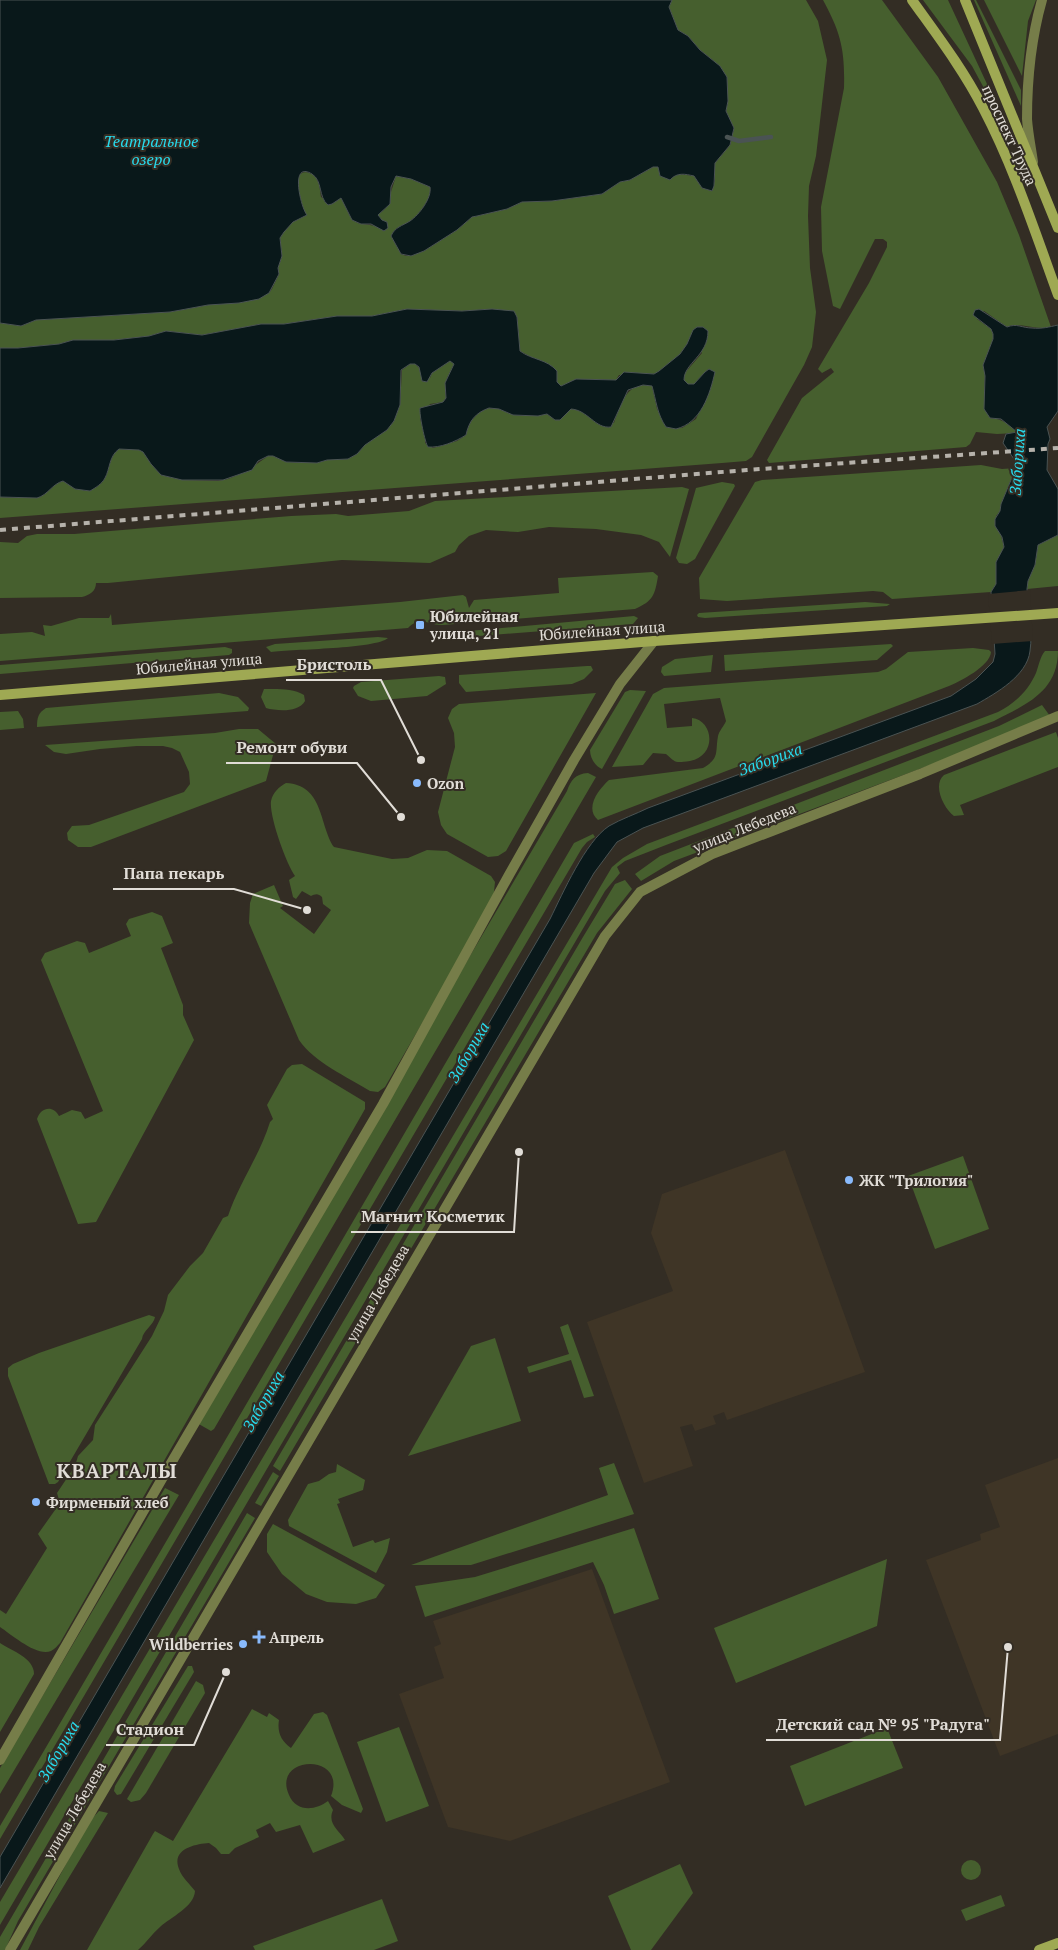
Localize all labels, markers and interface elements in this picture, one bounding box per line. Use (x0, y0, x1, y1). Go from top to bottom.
street label: проспект Труда (978, 81, 1042, 189)
water label: Театральное озеро (104, 130, 198, 170)
water label: Забориха (1004, 428, 1030, 496)
place label: Юбилейная улица, 21 (429, 606, 518, 643)
street label: Юбилейная улица (538, 616, 666, 644)
marker: Юбилейная улица, 21 (414, 619, 426, 631)
street label: Юбилейная улица (135, 647, 263, 678)
callout: Бристоль (286, 649, 381, 680)
text: Бристоль (297, 653, 371, 675)
callout: Ремонт обуви (226, 732, 357, 763)
text: Ремонт обуви (236, 736, 348, 758)
water label: Забориха (735, 737, 805, 781)
place label: Ozon (427, 773, 464, 793)
marker: Ozon (411, 777, 423, 789)
street label: улица Лебедева (689, 797, 799, 857)
callout: Папа пекарь (113, 858, 234, 889)
text: Папа пекарь (124, 862, 225, 884)
water label: Забориха (442, 1018, 494, 1086)
place label: ЖК "Трилогия" (859, 1170, 973, 1190)
marker: ЖК "Трилогия" (843, 1174, 855, 1186)
callout: Магнит Косметик (351, 1201, 514, 1232)
text: Магнит Косметик (361, 1205, 505, 1227)
street label: улица Лебедева (340, 1240, 413, 1346)
water label: Забориха (237, 1367, 289, 1435)
district label: КВАРТАЛЫ (56, 1457, 178, 1484)
place label: Фирменый хлеб (46, 1492, 169, 1512)
marker: Фирменый хлеб (30, 1496, 42, 1508)
place label: Апрель (269, 1627, 324, 1647)
marker: Апрель (253, 1631, 265, 1643)
place label: Wildberries (149, 1634, 233, 1654)
marker: Wildberries (237, 1638, 249, 1650)
callout: Детский сад № 95 "Радуга" (766, 1709, 1000, 1740)
text: Детский сад № 95 "Радуга" (776, 1713, 990, 1735)
callout: Стадион (106, 1714, 194, 1745)
water label: Забориха (32, 1717, 84, 1785)
text: Стадион (116, 1718, 184, 1740)
street label: улица Лебедева (37, 1757, 110, 1863)

